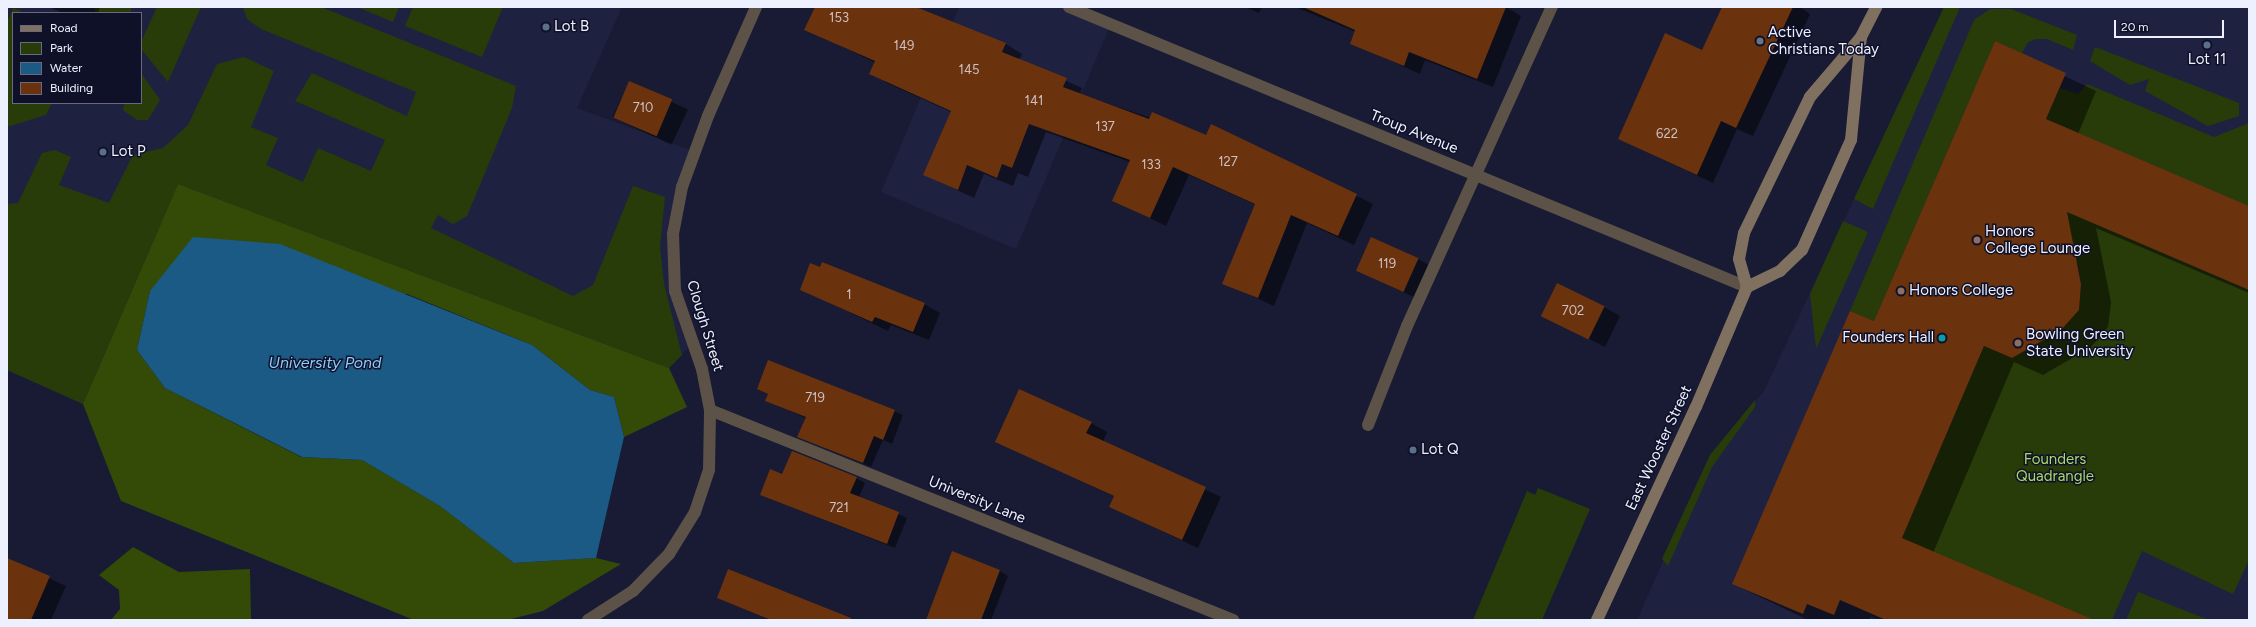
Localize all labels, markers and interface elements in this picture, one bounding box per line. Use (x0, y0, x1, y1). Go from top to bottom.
house number: 153 (829, 10, 849, 26)
legend (12, 12, 142, 104)
scale bar (2116, 12, 2226, 38)
place label: Lot B (554, 18, 589, 36)
text: 20 m (2121, 20, 2149, 34)
text: Road (50, 21, 78, 35)
marker: Lot B (541, 22, 551, 32)
place label: Active Christians Today (1768, 23, 1879, 58)
marker: Active Christians Today (1755, 36, 1765, 46)
house number: 149 (894, 38, 914, 54)
marker: Lot 11 (2202, 40, 2212, 50)
text: Park (50, 41, 73, 55)
place label: Lot 11 (2188, 51, 2226, 69)
text: Water (50, 61, 82, 75)
house number: 145 (959, 62, 979, 78)
text: Building (50, 81, 93, 95)
house number: 141 (1025, 93, 1043, 109)
house number: 710 (633, 100, 653, 116)
street label: Troup Avenue (1368, 106, 1460, 158)
house number: 137 (1095, 119, 1115, 135)
house number: 622 (1656, 126, 1678, 142)
place label: Lot P (111, 143, 146, 161)
marker: Lot P (98, 147, 108, 157)
house number: 127 (1218, 154, 1238, 170)
house number: 133 (1141, 157, 1161, 173)
place label: Honors College Lounge (1985, 222, 2090, 257)
marker: Honors College Lounge (1972, 235, 1982, 245)
house number: 119 (1378, 256, 1396, 272)
street label: Clough Street (683, 278, 727, 374)
place label: Honors College (1909, 282, 2013, 300)
marker: Honors College (1896, 286, 1906, 296)
house number: 1 (846, 287, 852, 303)
house number: 702 (1562, 303, 1584, 319)
place label: Bowling Green State University (2026, 325, 2133, 360)
place label: Founders Hall (1842, 329, 1934, 347)
marker: Founders Hall (1937, 333, 1947, 343)
marker: Bowling Green State University (2013, 338, 2023, 348)
water label: University Pond (269, 353, 381, 373)
street label: East Wooster Street (1622, 383, 1696, 513)
house number: 719 (805, 390, 825, 406)
place label: Lot Q (1421, 441, 1459, 459)
marker: Lot Q (1408, 445, 1418, 455)
park label: Founders Quadrangle (2016, 450, 2094, 485)
street label: University Lane (926, 472, 1028, 528)
house number: 721 (829, 500, 849, 516)

